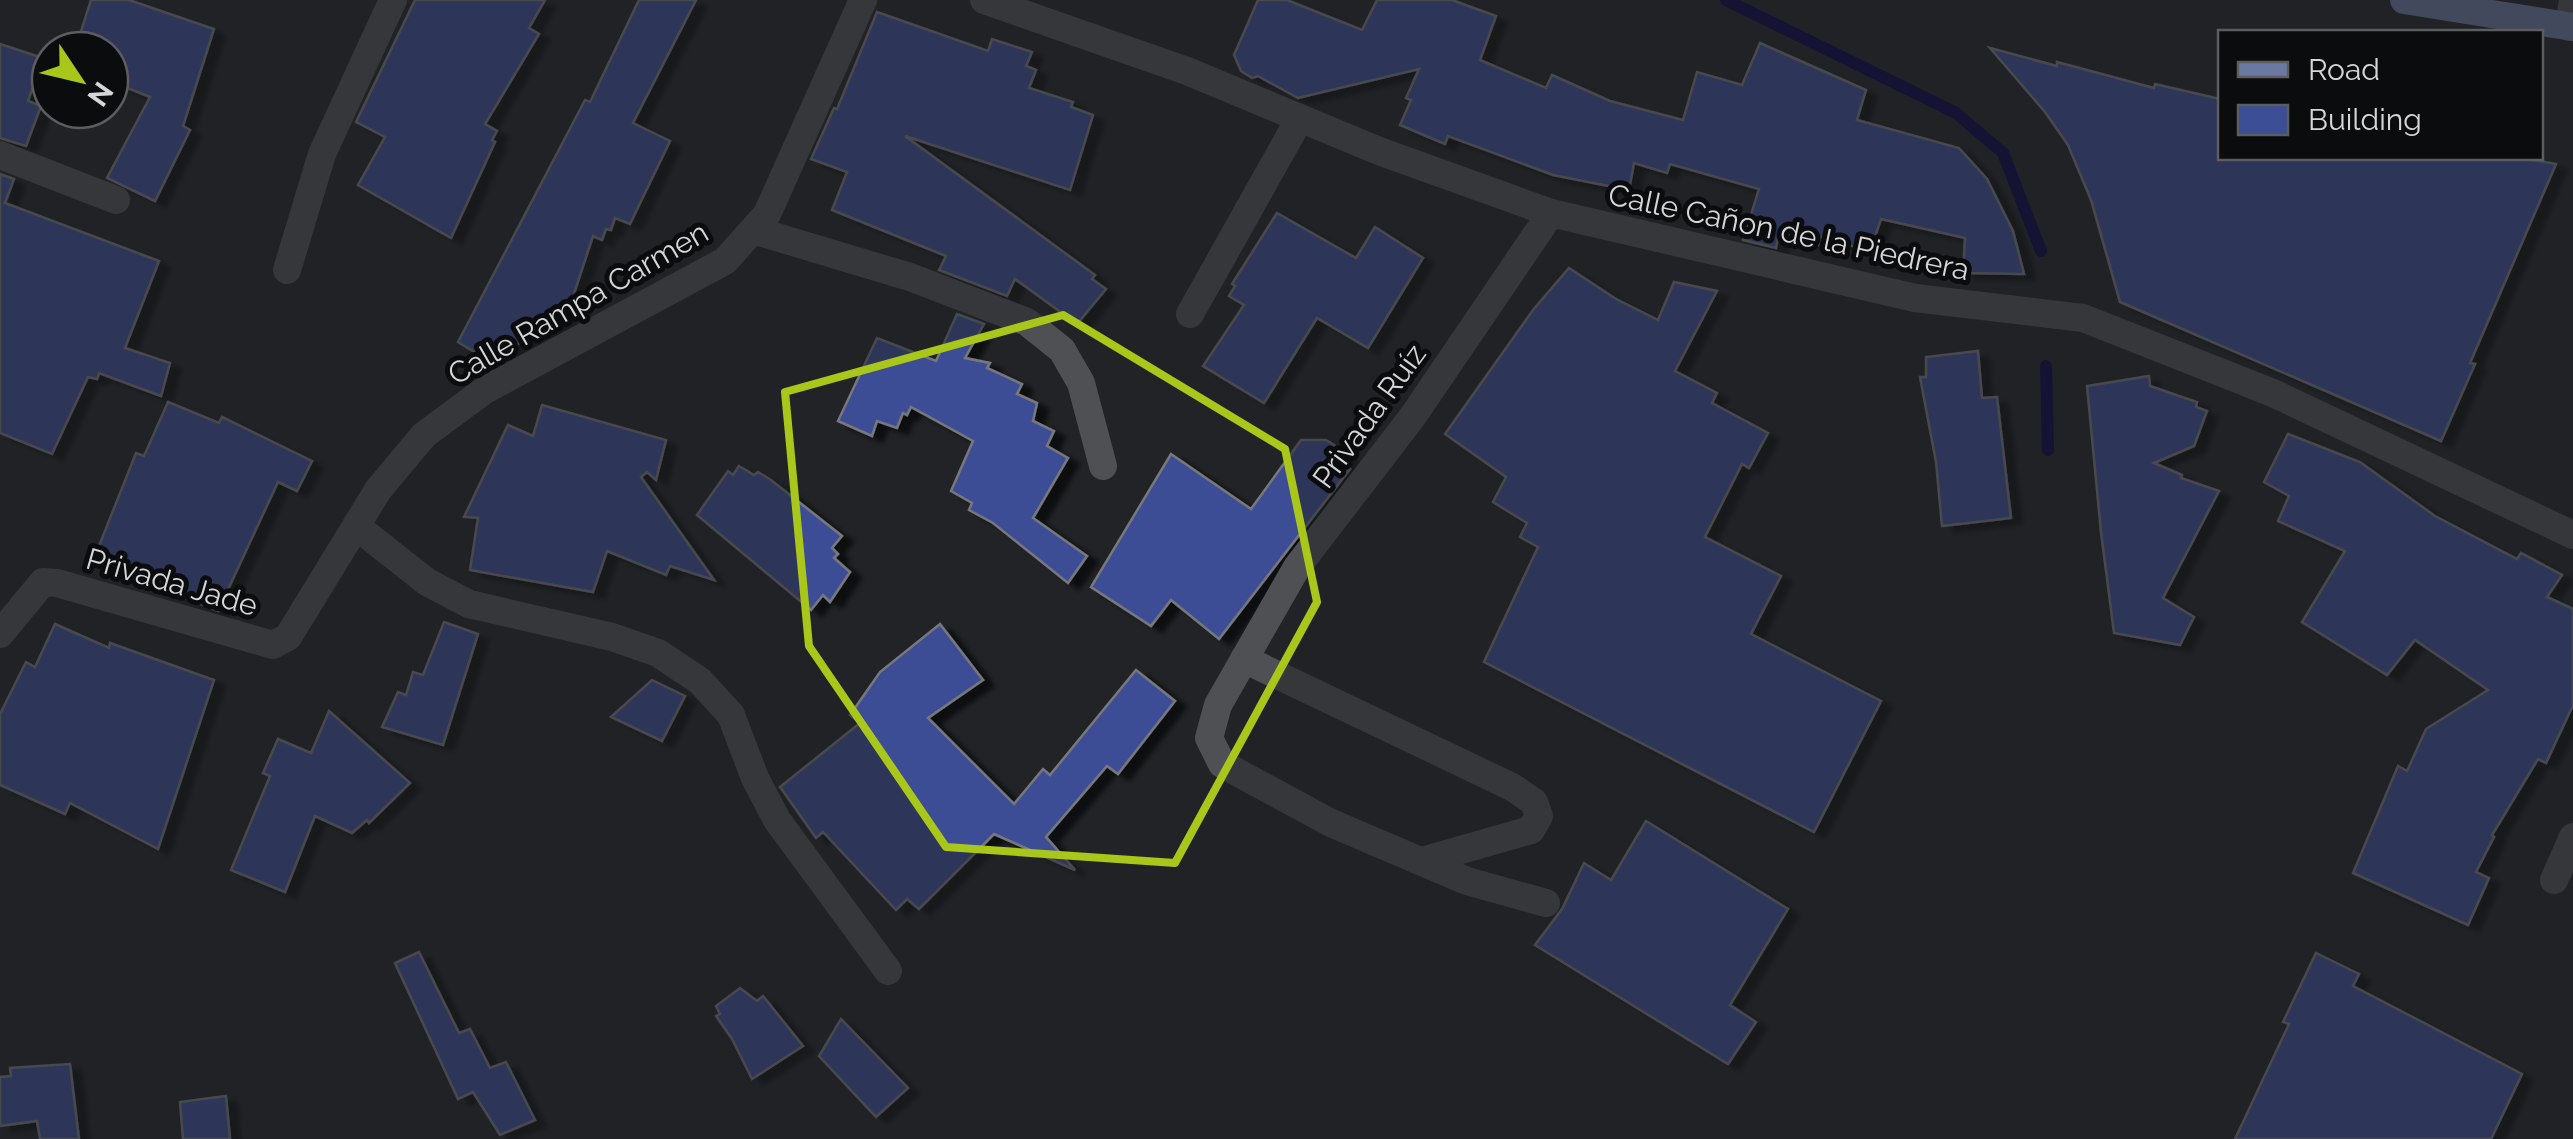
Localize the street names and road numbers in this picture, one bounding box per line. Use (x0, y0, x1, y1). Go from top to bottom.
street label: Calle Cañon de la Piedrera (1605, 177, 1973, 287)
street label: Calle Rampa Carmen (442, 214, 714, 392)
street label: Privada Ruíz (1305, 337, 1433, 495)
street label: Privada Jade (82, 541, 262, 623)

